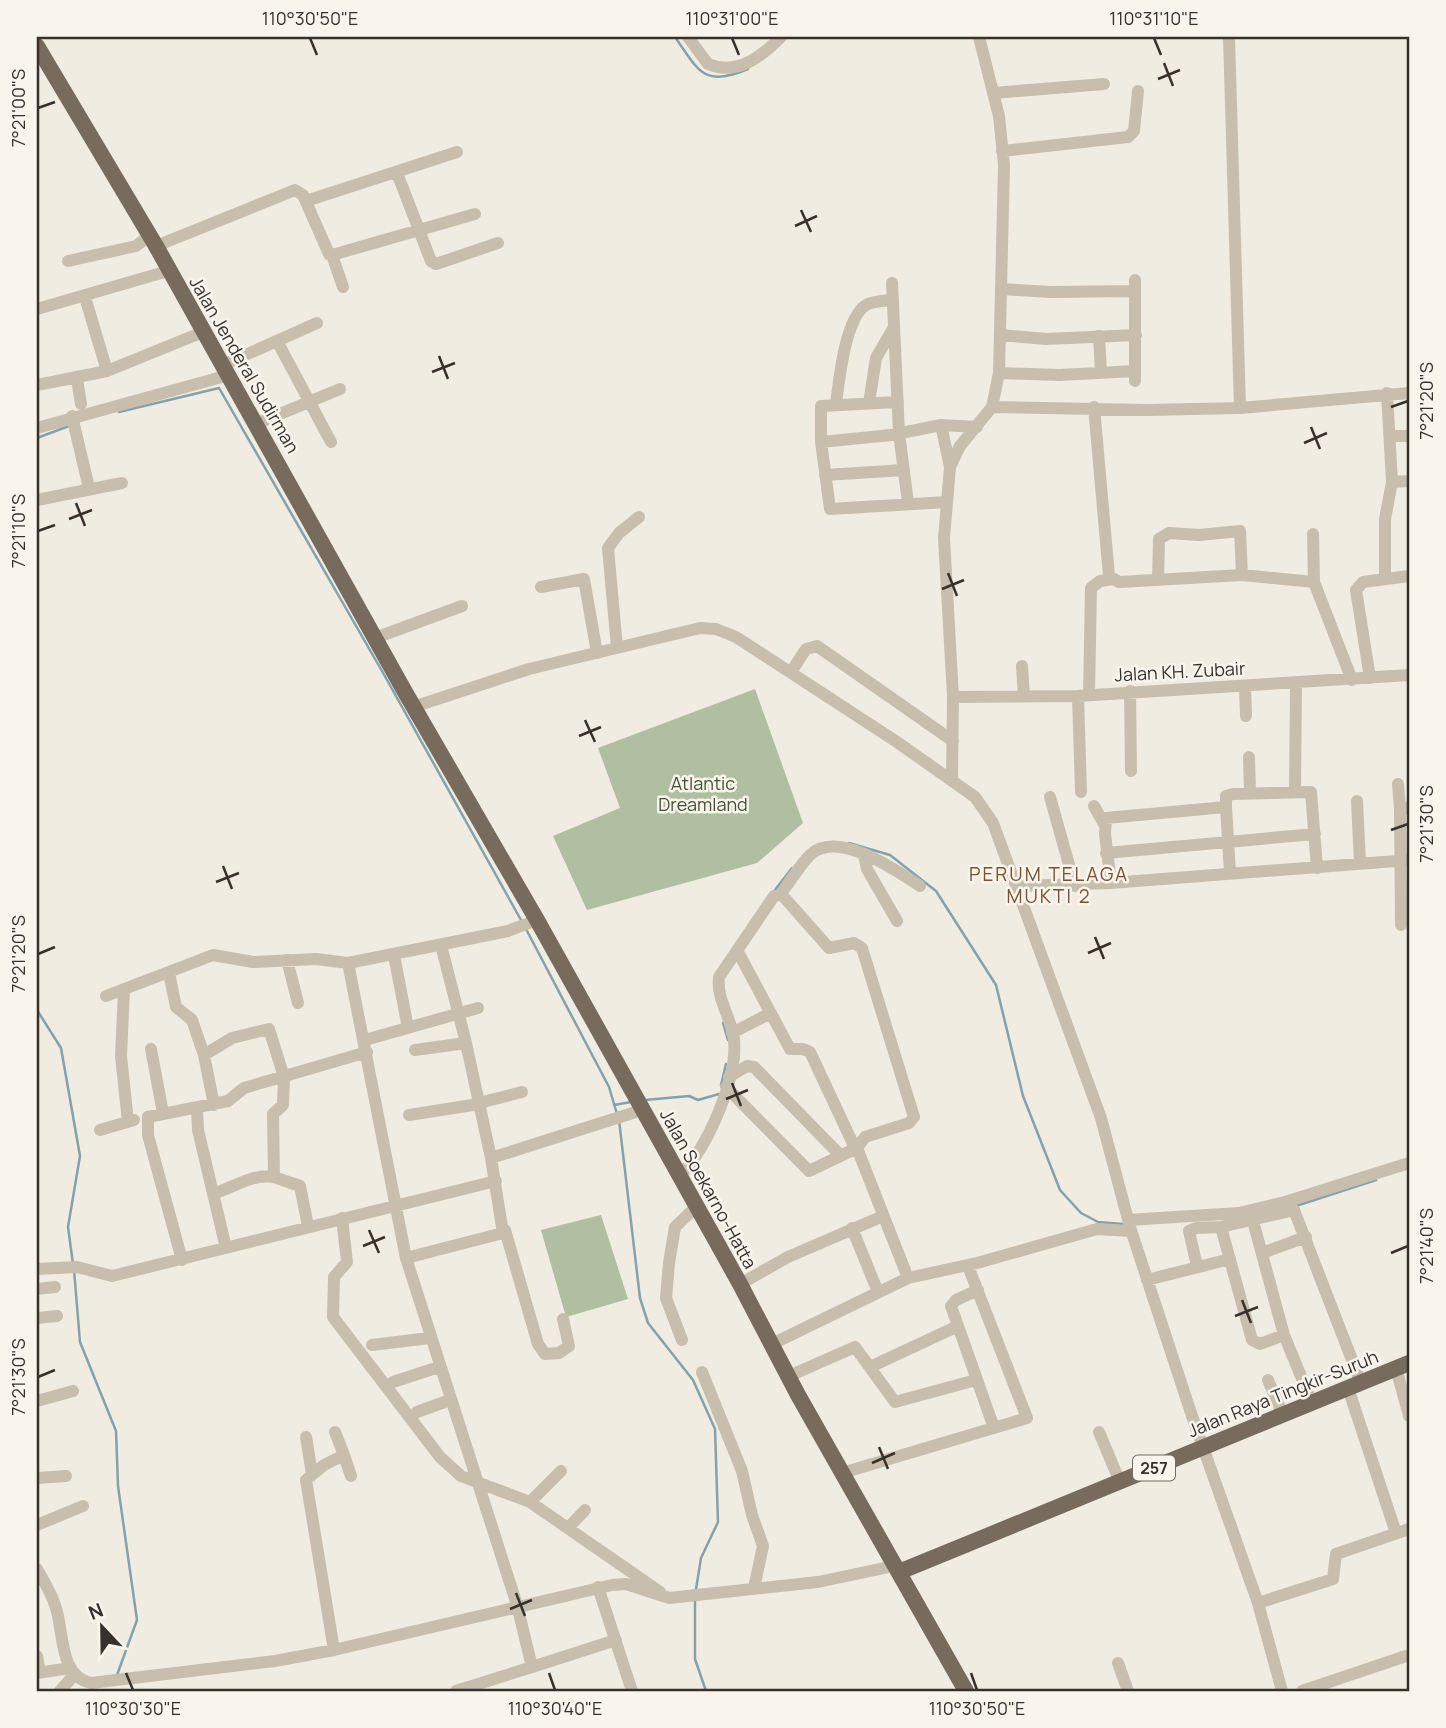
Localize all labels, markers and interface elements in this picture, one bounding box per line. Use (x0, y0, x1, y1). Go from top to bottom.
text: 110°30'50"E (262, 6, 358, 30)
text: 110°31'00"E (685, 6, 779, 30)
text: 110°31'10"E (1109, 6, 1199, 30)
text: 7°21'00"S (6, 69, 30, 147)
street label: Jalan Jenderal Sudirman (184, 272, 305, 457)
text: 7°21'20"S (1414, 362, 1438, 440)
text: 7°21'10"S (6, 494, 30, 568)
street label: Jalan KH. Zubair (1114, 656, 1247, 686)
park label: Atlantic Dreamland (658, 771, 748, 816)
text: 7°21'30"S (1414, 785, 1438, 863)
district label: PERUM TELAGA MUKTI 2 (969, 861, 1129, 909)
text: 7°21'20"S (6, 915, 30, 993)
street label: Jalan Soekarno-Hatta (655, 1104, 763, 1273)
text: 7°21'40"S (1414, 1208, 1438, 1284)
text: 7°21'30"S (6, 1338, 30, 1416)
street label: Jalan Raya Tingkir-Suruh (1184, 1344, 1381, 1442)
road number: 257 (1133, 1456, 1175, 1480)
north arrow (66, 1592, 136, 1662)
text: N (84, 1597, 107, 1626)
text: 110°30'30"E (85, 1696, 181, 1720)
text: 110°30'40"E (508, 1696, 602, 1720)
text: 110°30'50"E (929, 1696, 1025, 1720)

